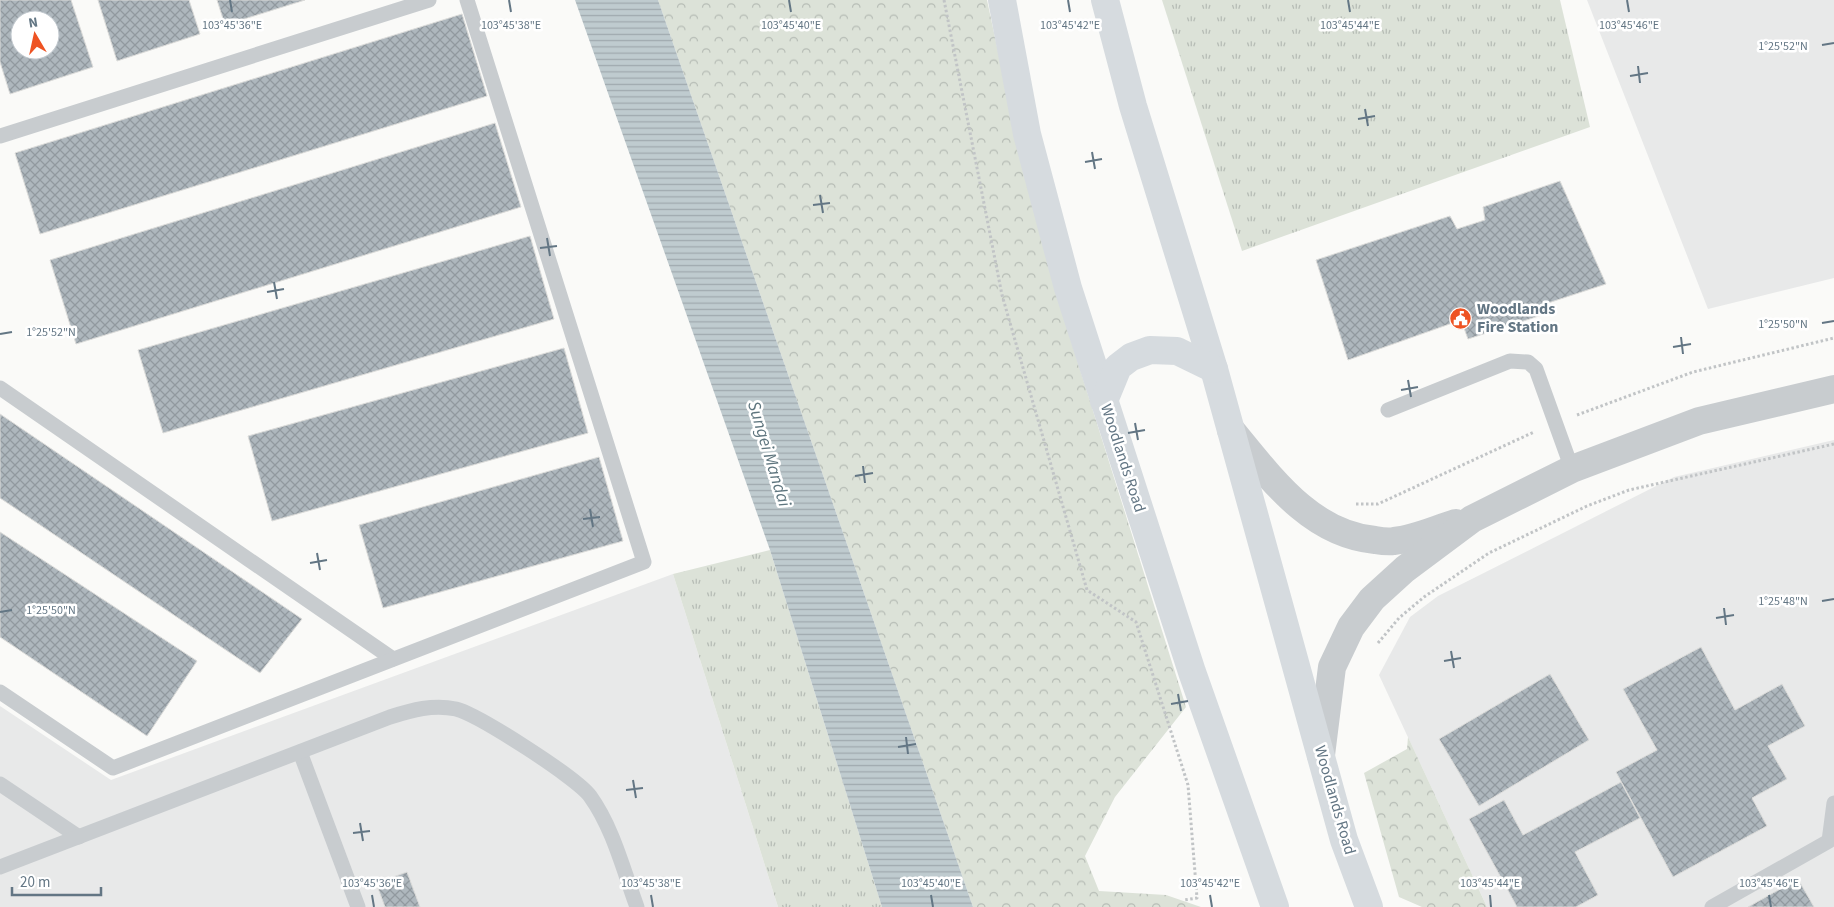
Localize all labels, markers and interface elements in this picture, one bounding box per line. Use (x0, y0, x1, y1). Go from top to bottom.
north arrow (10, 10, 60, 60)
text: N (27, 13, 39, 34)
text: 103°45'36"E (202, 17, 262, 34)
text: 103°45'38"E (481, 17, 541, 34)
text: 103°45'40"E (761, 17, 821, 34)
text: 103°45'42"E (1040, 17, 1100, 34)
text: 103°45'44"E (1320, 17, 1380, 34)
text: 103°45'46"E (1599, 17, 1659, 34)
text: 1°25'52"N (1758, 38, 1808, 55)
place label: Woodlands Fire Station (1477, 298, 1558, 338)
public building icon: Woodlands Fire Station (1449, 306, 1473, 330)
text: 1°25'50"N (1758, 316, 1808, 333)
text: 1°25'52"N (26, 324, 76, 341)
water label: Sungei Mandai (741, 398, 797, 511)
street label: Woodlands Road (1095, 401, 1151, 515)
text: 1°25'48"N (1758, 593, 1808, 610)
text: 1°25'50"N (26, 602, 76, 619)
street label: Woodlands Road (1309, 743, 1361, 857)
scale bar (12, 864, 101, 896)
text: 20 m (20, 872, 50, 893)
text: 103°45'36"E (342, 875, 402, 892)
text: 103°45'38"E (621, 875, 681, 892)
text: 103°45'40"E (901, 875, 961, 892)
text: 103°45'42"E (1180, 875, 1240, 892)
text: 103°45'44"E (1460, 875, 1520, 892)
text: 103°45'46"E (1739, 875, 1799, 892)

